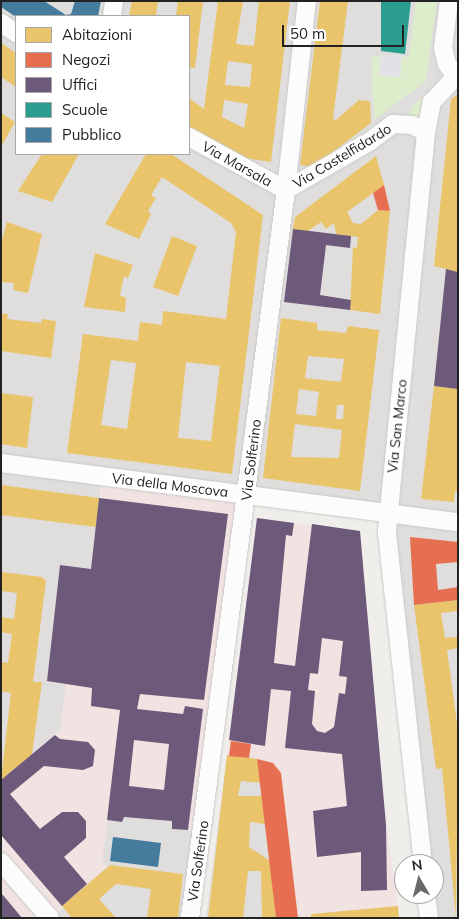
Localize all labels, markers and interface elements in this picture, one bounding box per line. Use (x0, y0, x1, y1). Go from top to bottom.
legend (15, 15, 190, 155)
scale bar (284, 15, 406, 47)
text: 50 m (290, 24, 325, 43)
text: Abitazioni (62, 25, 132, 44)
text: Negozi (62, 50, 110, 69)
text: Uffici (62, 75, 97, 94)
text: Scuole (62, 100, 108, 119)
street label: Via Castelfidardo (290, 120, 394, 192)
text: Pubblico (62, 125, 121, 144)
street label: Via Marsala (199, 138, 275, 190)
street label: Via San Marco (384, 378, 410, 474)
street label: Via Solferino (238, 418, 264, 502)
street label: Via della Moscova (111, 470, 229, 500)
street label: Via Solferino (184, 819, 212, 903)
north arrow (394, 854, 444, 904)
text: N (411, 855, 424, 875)

